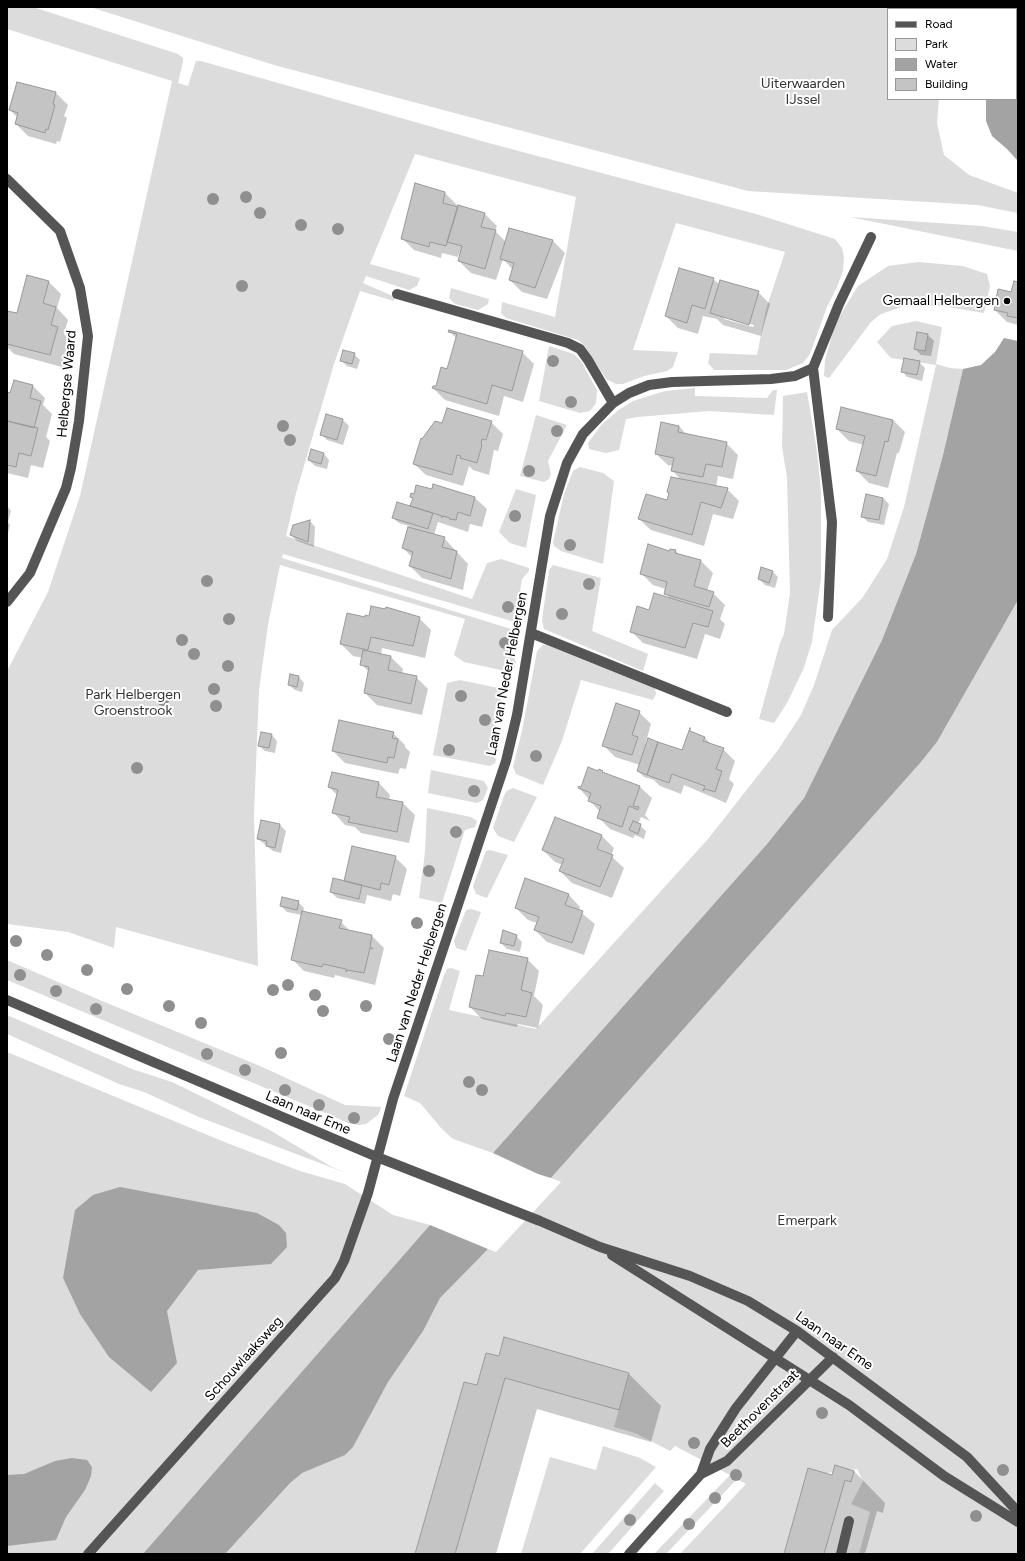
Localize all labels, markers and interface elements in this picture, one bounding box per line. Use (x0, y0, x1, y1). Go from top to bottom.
legend (887, 8, 1017, 100)
text: Road (925, 17, 953, 31)
text: Park (925, 37, 948, 51)
text: Water (925, 57, 957, 71)
park label: Uiterwaarden IJssel (761, 76, 845, 108)
text: Building (925, 77, 968, 91)
place label: Gemaal Helbergen (882, 293, 999, 309)
marker: Gemaal Helbergen (1002, 296, 1012, 306)
street label: Helbergse Waard (54, 330, 80, 438)
street label: Laan van Neder Helbergen (483, 591, 531, 757)
park label: Park Helbergen Groenstrook (85, 687, 181, 720)
street label: Laan van Neder Helbergen (383, 901, 451, 1065)
street label: Laan naar Eme (263, 1087, 353, 1139)
park label: Emerpark (777, 1213, 837, 1229)
street label: Laan naar Eme (792, 1308, 876, 1374)
street label: Schouwlaaksweg (202, 1313, 286, 1405)
street label: Beethovenstraat (717, 1366, 803, 1452)

